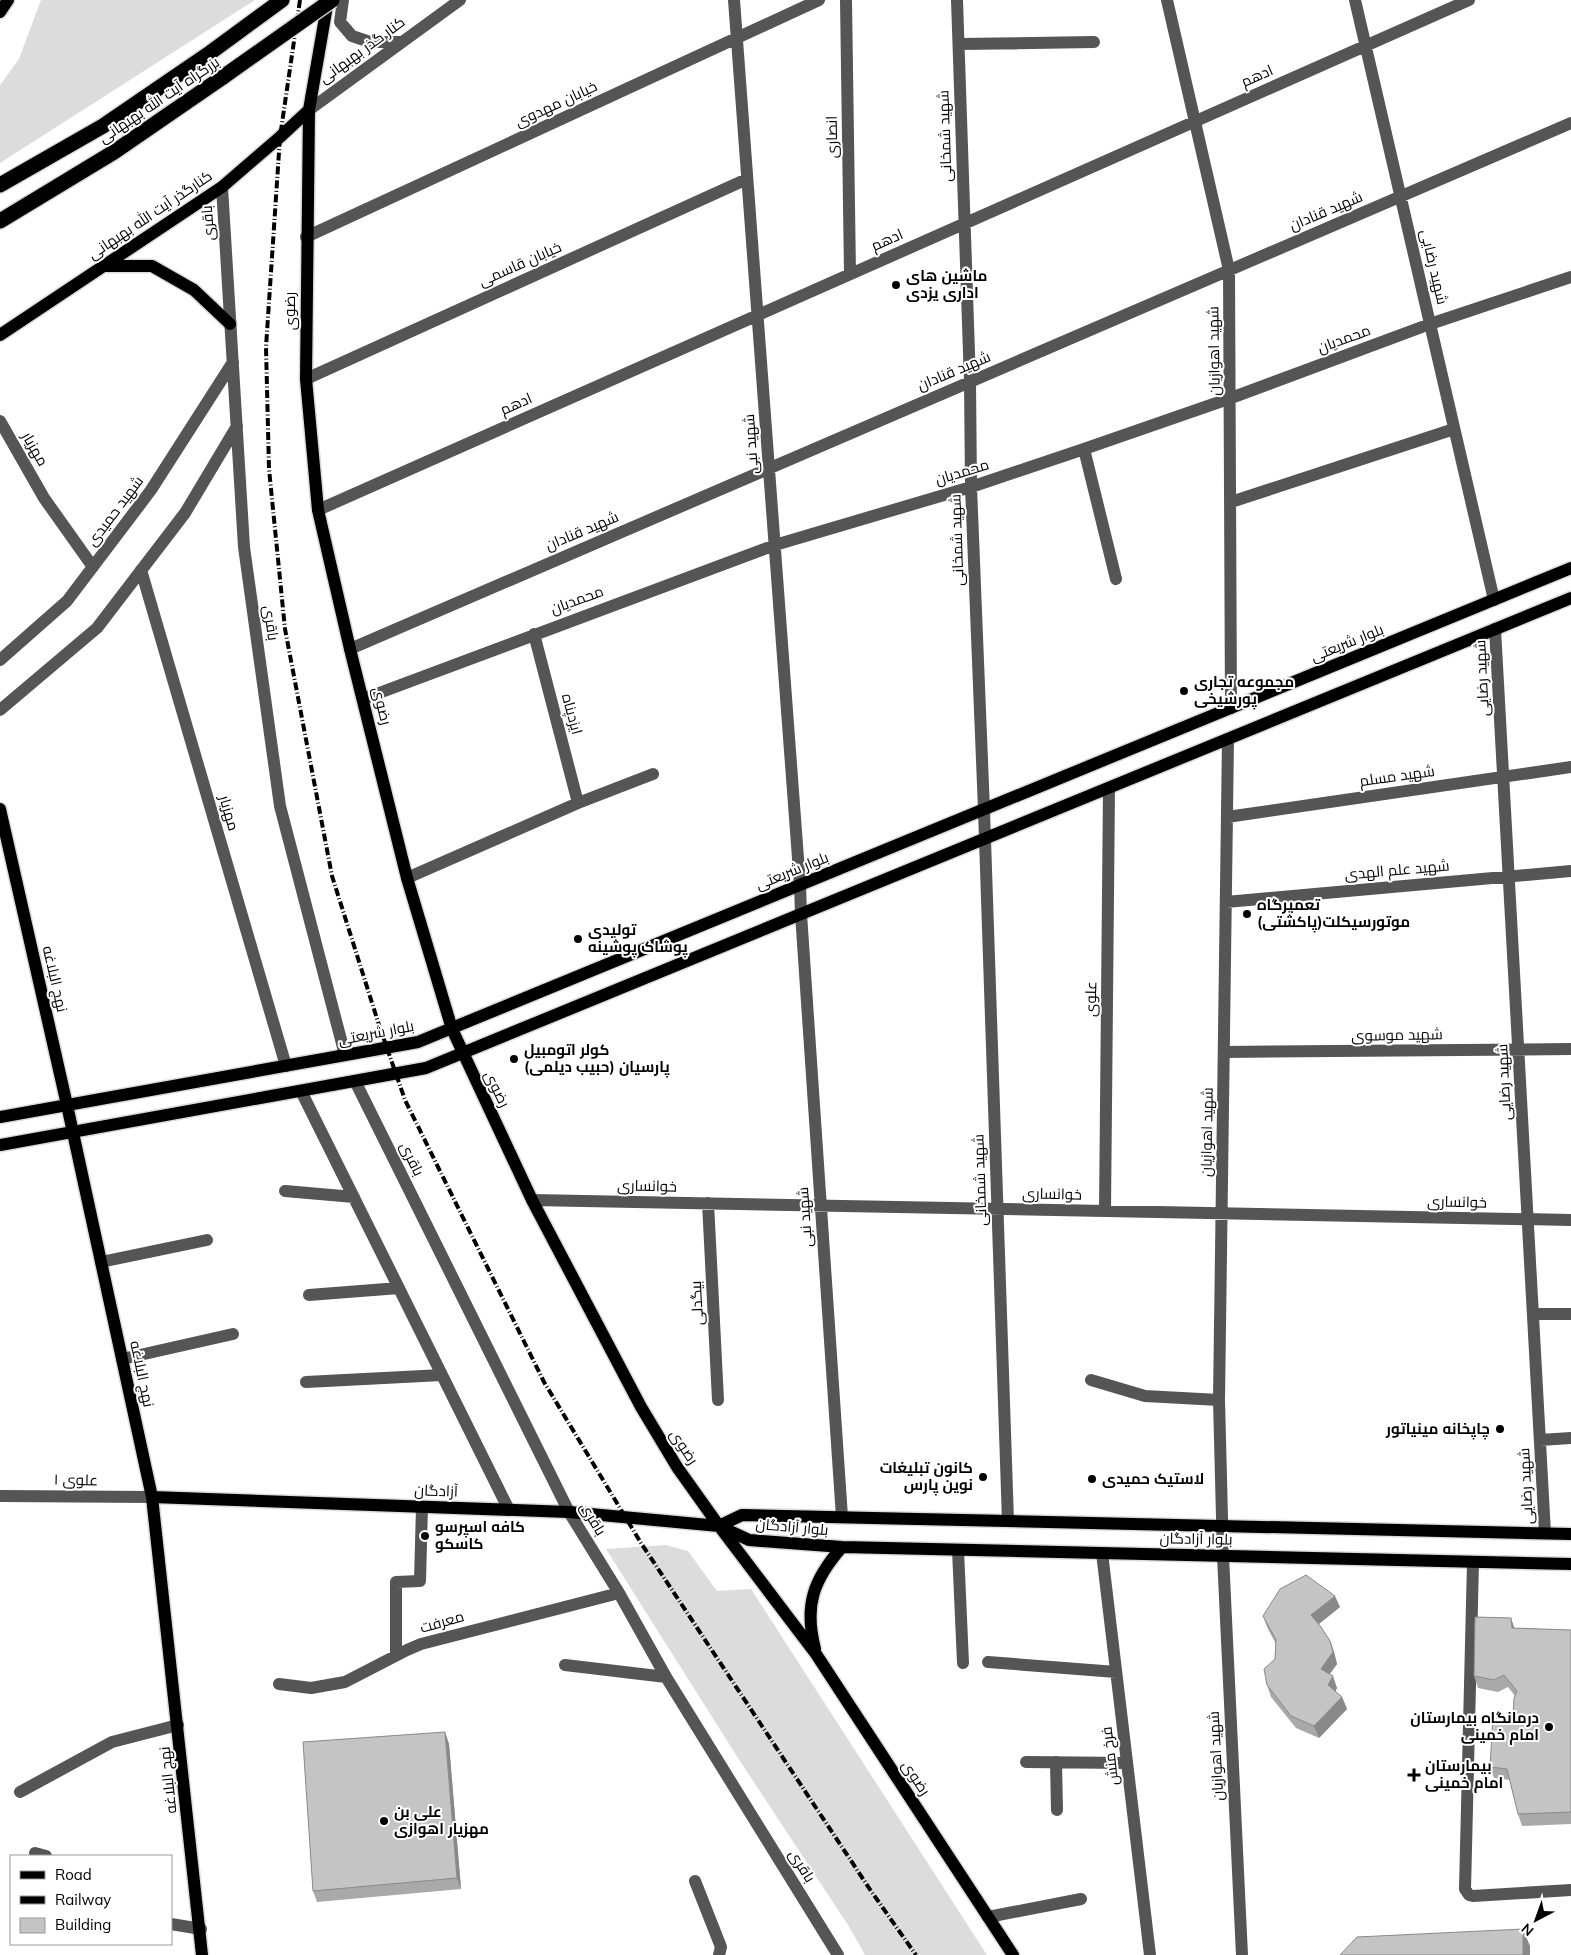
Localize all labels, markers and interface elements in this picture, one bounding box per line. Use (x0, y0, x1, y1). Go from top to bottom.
street label: کنار گذر بهبهانی (315, 12, 409, 88)
street label: بزرگراه آیت الله بهبهانی (95, 52, 223, 148)
street label: ادهم (1238, 60, 1276, 92)
street label: خیابان مهدوی (512, 76, 600, 132)
street label: شهید شمخانی (933, 90, 957, 182)
street label: انصاری (822, 116, 842, 158)
street label: کنارگذر آیت الله بهبهانی (84, 166, 216, 264)
street label: شهید قنادان (1286, 187, 1366, 235)
street label: باقری (197, 205, 219, 241)
street label: ادهم (868, 224, 906, 256)
street label: شهید رضایی (1416, 227, 1452, 307)
street label: خیابان قاسمی (475, 237, 565, 291)
place label: ماشین های اداری یزدی (906, 266, 987, 302)
marker: ماشین های اداری یزدی (890, 279, 902, 291)
street label: رضوی (280, 292, 300, 330)
street label: شهید اهوازیان (1203, 306, 1225, 396)
street label: محمدیان (1315, 320, 1373, 358)
street label: شهید قنادان (914, 347, 994, 395)
street label: ادهم (497, 388, 535, 420)
street label: شهید نبی (739, 413, 763, 475)
street label: مهزیار (17, 427, 53, 470)
street label: محمدیان (933, 454, 991, 490)
street label: شهید حمیدی (82, 472, 148, 550)
street label: شهید شمخانی (945, 494, 969, 586)
street label: شهید قنادان (542, 507, 622, 555)
street label: محمدیان (548, 581, 606, 619)
street label: باقری (259, 604, 283, 642)
street label: بلوار شریعتی (1308, 619, 1386, 667)
street label: شهید رضایی (1470, 639, 1494, 717)
place label: مجموعه تجاری پورشیخی (1194, 672, 1294, 710)
street label: رضوی (368, 685, 396, 727)
marker: مجموعه تجاری پورشیخی (1178, 685, 1190, 697)
street label: ایزدپناه (557, 691, 587, 737)
street label: شهید مسلم (1358, 761, 1436, 791)
street label: مهزیار (214, 792, 244, 833)
street label: بلوار شریعتی (753, 847, 831, 895)
street label: شهید علم الهدی (1344, 855, 1450, 885)
place label: تعمیرگاه موتورسیکلت(پاکشتی) (1257, 895, 1410, 933)
marker: تعمیرگاه موتورسیکلت(پاکشتی) (1241, 908, 1253, 920)
place label: تولیدی پوشاک پوشینه (588, 920, 688, 958)
marker: تولیدی پوشاک پوشینه (572, 933, 584, 945)
street label: نهج البلاغه (37, 944, 72, 1014)
street label: علوی (1081, 981, 1101, 1017)
street label: بلوار شریعتی (336, 1016, 416, 1050)
street label: شهید موسوی (1351, 1024, 1443, 1046)
place label: کولر اتومبیل پارسیان (حبیب دیلمی) (524, 1040, 670, 1078)
street label: شهید رضایی (1492, 1043, 1516, 1121)
marker: کولر اتومبیل پارسیان (حبیب دیلمی) (508, 1053, 520, 1065)
street label: رضوی (480, 1067, 514, 1111)
street label: شهید اهوازیان (1196, 1087, 1218, 1177)
street label: شهید شمخانی (968, 1134, 992, 1226)
street label: باقری (395, 1139, 429, 1179)
street label: خوانساری (617, 1175, 677, 1197)
street label: خوانساری (1022, 1183, 1082, 1205)
street label: شهید نبی (793, 1186, 817, 1248)
street label: خوانساری (1427, 1191, 1487, 1213)
street label: بیگدلی (686, 1280, 708, 1326)
street label: نهج البلاغه (124, 1339, 159, 1409)
place label: چاپخانه مینیاتور (1385, 1419, 1490, 1440)
marker: چاپخانه مینیاتور (1494, 1423, 1506, 1435)
street label: رضوی (665, 1425, 703, 1469)
street label: شهید رضایی (1514, 1447, 1538, 1525)
place label: کانون تبلیغات نوین پارس (880, 1458, 973, 1496)
place label: لاستیک حمیدی (1102, 1469, 1204, 1488)
street label: علوی ۱ (54, 1470, 98, 1490)
marker: کانون تبلیغات نوین پارس (977, 1471, 989, 1483)
marker: لاستیک حمیدی (1086, 1473, 1098, 1485)
street label: آزادگان (414, 1480, 458, 1502)
street label: باقری (575, 1499, 611, 1539)
street label: بلوار آزادگان (755, 1514, 829, 1540)
place label: کافه اسپرسو کاسکو (435, 1517, 525, 1553)
street label: بلوار آزادگان (1159, 1528, 1233, 1550)
marker: کافه اسپرسو کاسکو (419, 1530, 431, 1542)
street label: معرفت (418, 1606, 466, 1637)
place label: درمانگاه بیمارستان امام خمینی (1410, 1708, 1539, 1745)
street label: شهید اهوازیان (1204, 1711, 1228, 1801)
marker: درمانگاه بیمارستان امام خمینی (1543, 1721, 1555, 1733)
street label: فرخ منش (1096, 1725, 1125, 1786)
street label: نهج البلاغه (155, 1745, 182, 1815)
street label: رضوی (897, 1756, 935, 1800)
place label: بیمارستان امام خمینی (1425, 1756, 1503, 1793)
marker: بیمارستان امام خمینی (1407, 1768, 1421, 1782)
place label: علی بن مهزیار اهوازی (394, 1802, 489, 1838)
marker: علی بن مهزیار اهوازی (378, 1815, 390, 1827)
street label: باقری (784, 1846, 820, 1886)
legend (10, 1855, 172, 1945)
text: Road (55, 1865, 92, 1884)
text: Railway (55, 1890, 111, 1909)
north arrow (1511, 1895, 1561, 1945)
text: Building (55, 1915, 111, 1934)
text: N (1518, 1920, 1537, 1940)

